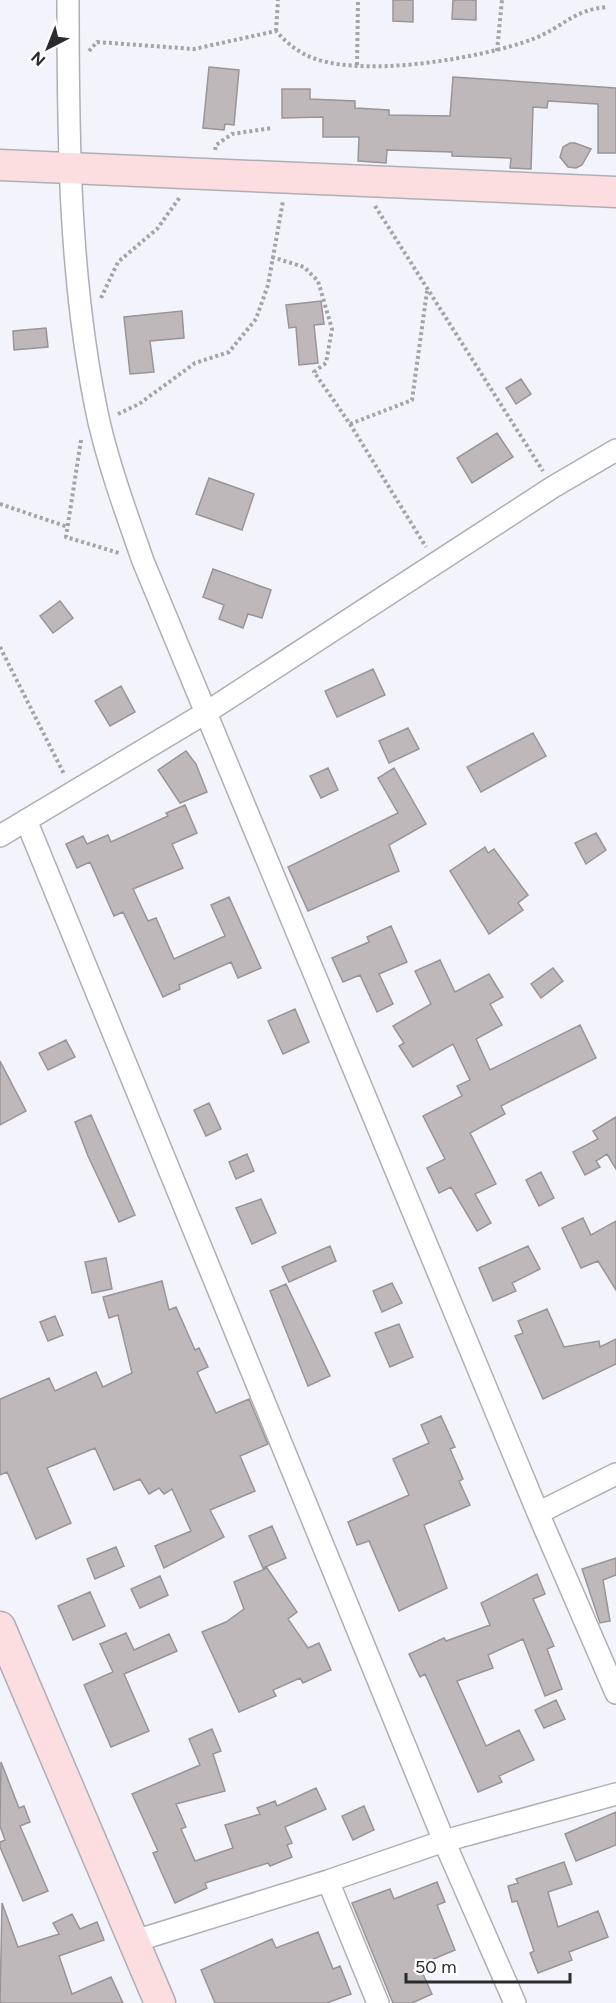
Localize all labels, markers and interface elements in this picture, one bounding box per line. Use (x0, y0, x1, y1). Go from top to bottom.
north arrow (18, 18, 78, 78)
text: N (27, 48, 49, 70)
scale bar (406, 1946, 570, 1984)
text: 50 m (415, 1956, 457, 1978)

